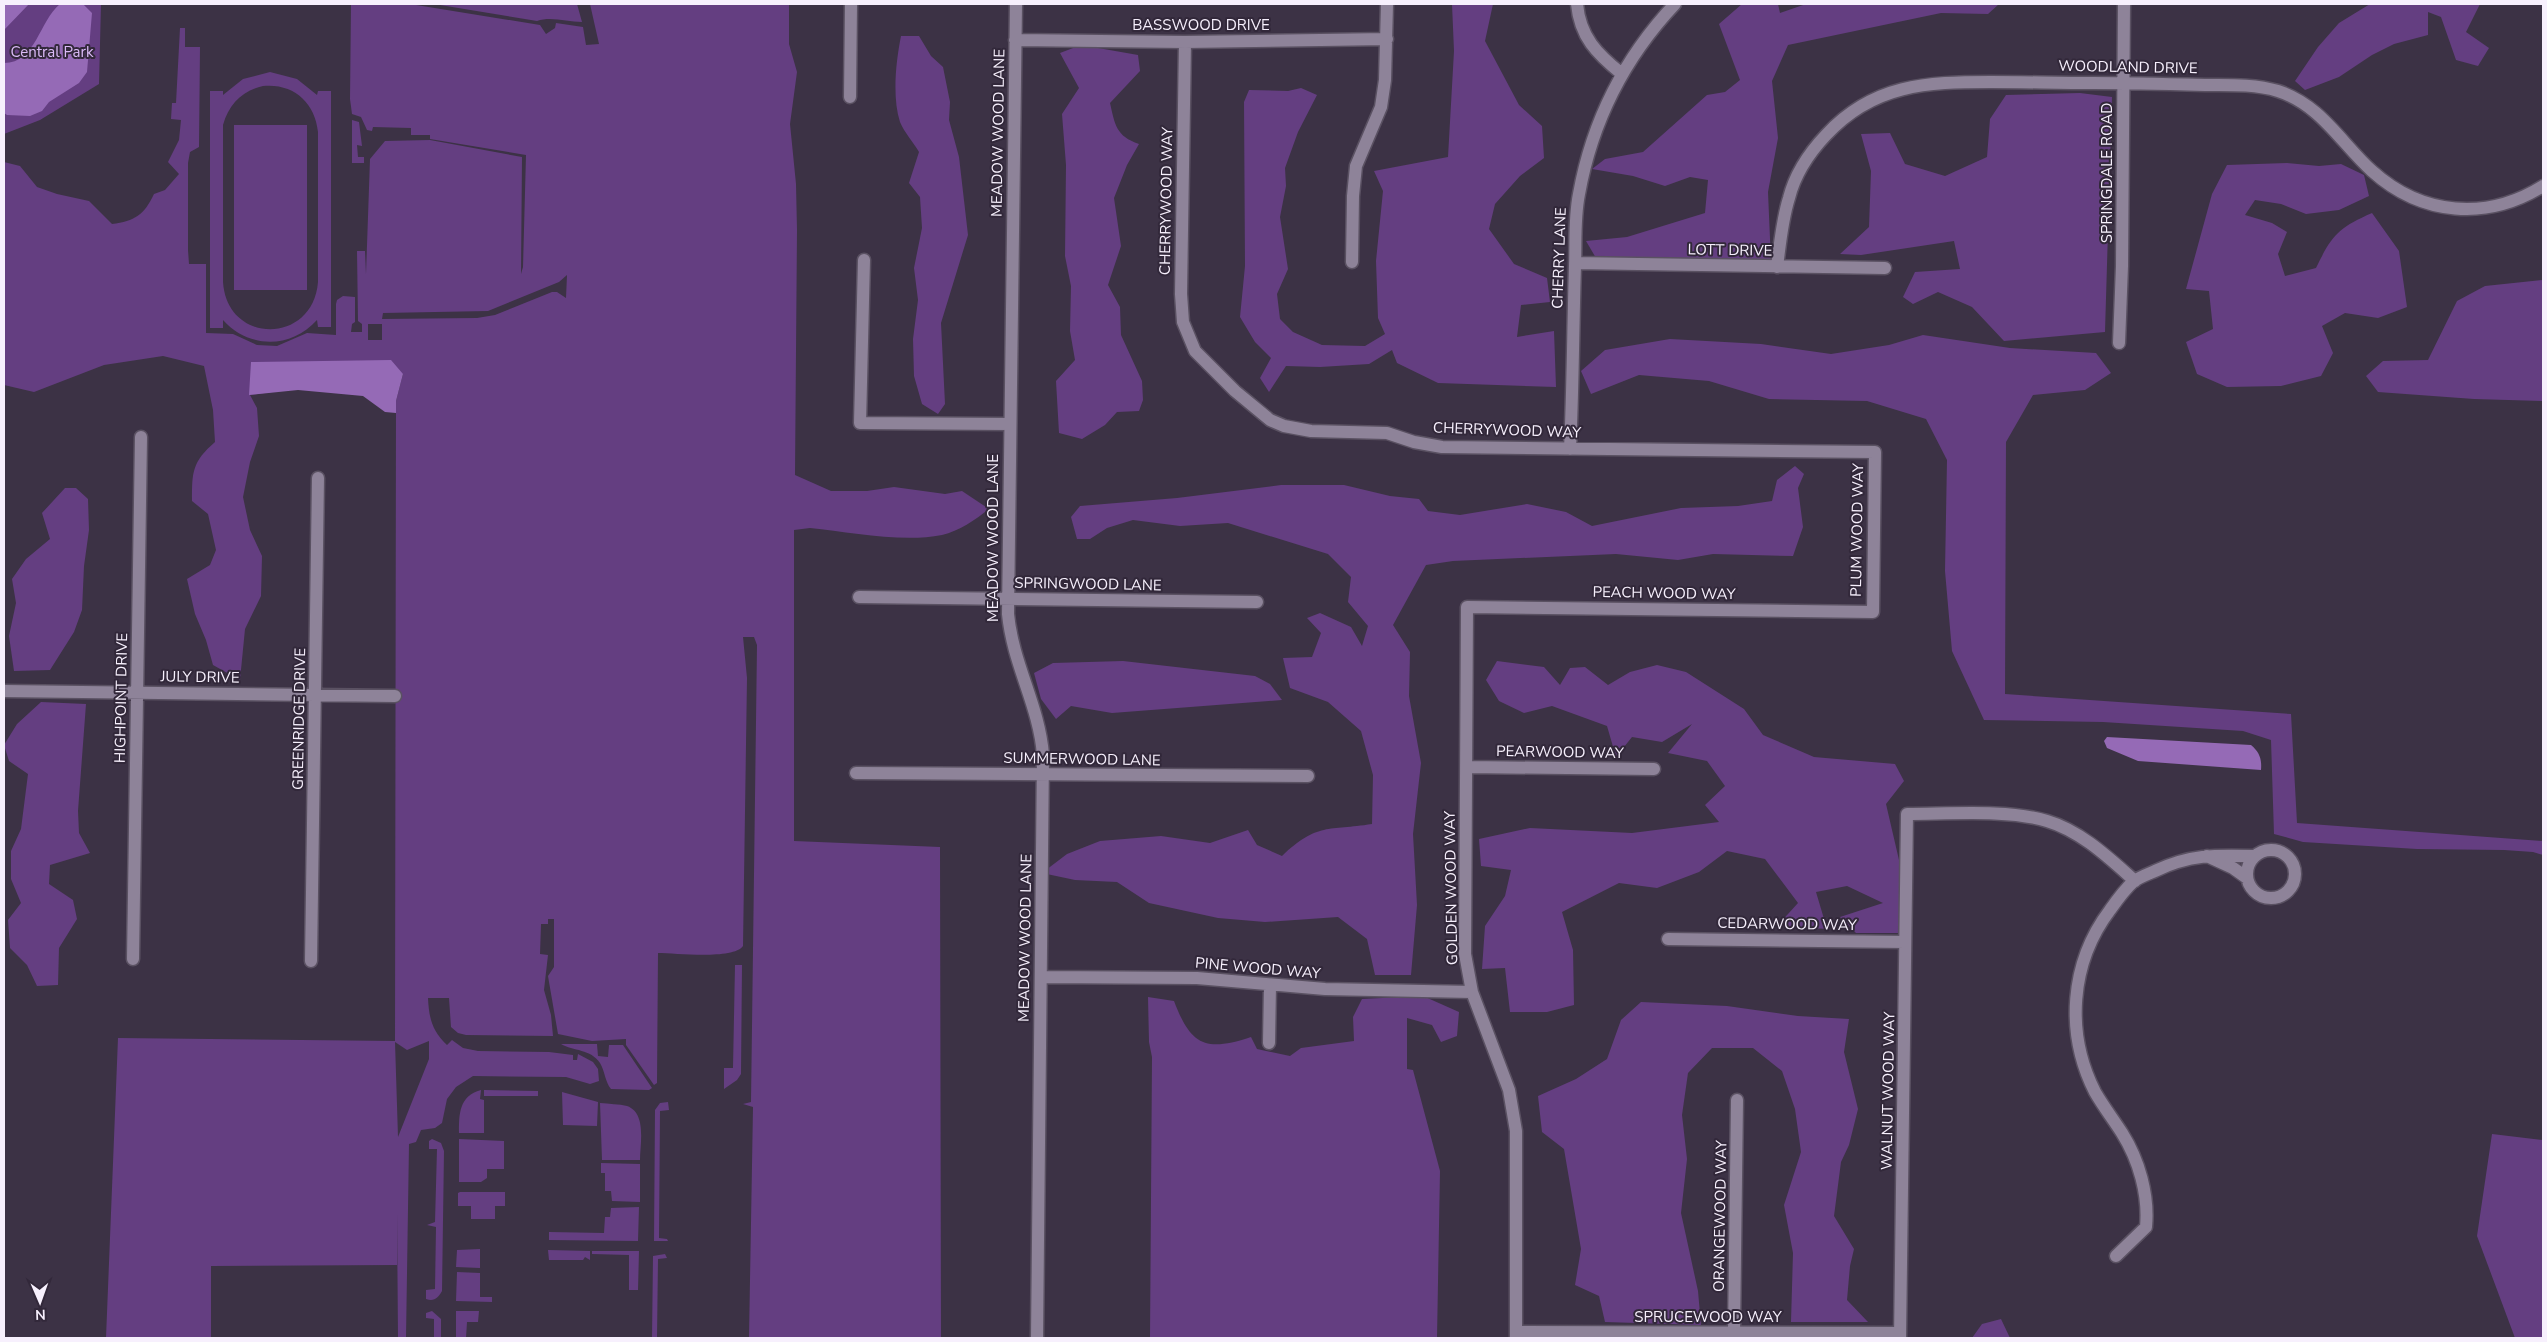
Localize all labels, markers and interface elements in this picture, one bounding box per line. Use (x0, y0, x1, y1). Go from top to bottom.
street label: BASSWOOD DRIVE (1132, 15, 1270, 35)
park label: Central Park (11, 42, 94, 62)
street label: MEADOW WOOD LANE (987, 49, 1009, 217)
street label: WOODLAND DRIVE (2058, 56, 2198, 78)
street label: SPRINGDALE ROAD (2097, 103, 2117, 243)
street label: CHERRYWOOD WAY (1155, 126, 1177, 275)
street label: CHERRY LANE (1547, 207, 1571, 309)
street label: LOTT DRIVE (1688, 239, 1772, 261)
street label: CHERRYWOOD WAY (1433, 417, 1582, 443)
street label: MEADOW WOOD LANE (983, 454, 1003, 622)
street label: PLUM WOOD WAY (1846, 462, 1868, 597)
street label: SPRINGWOOD LANE (1014, 573, 1162, 595)
street label: PEACH WOOD WAY (1592, 582, 1737, 604)
street label: HIGHPOINT DRIVE (110, 633, 132, 763)
street label: GREENRIDGE DRIVE (288, 648, 310, 790)
street label: JULY DRIVE (159, 666, 240, 688)
street label: PEARWOOD WAY (1496, 741, 1625, 763)
street label: SUMMERWOOD LANE (1003, 748, 1161, 770)
street label: GOLDEN WOOD WAY (1440, 810, 1462, 965)
street label: MEADOW WOOD LANE (1014, 854, 1036, 1022)
street label: CEDARWOOD WAY (1717, 913, 1858, 935)
street label: PINE WOOD WAY (1194, 953, 1323, 984)
street label: WALNUT WOOD WAY (1877, 1011, 1899, 1170)
street label: ORANGEWOOD WAY (1709, 1139, 1731, 1292)
north arrow (15, 1277, 65, 1327)
text: N (35, 1305, 46, 1324)
street label: SPRUCEWOOD WAY (1634, 1307, 1783, 1327)

